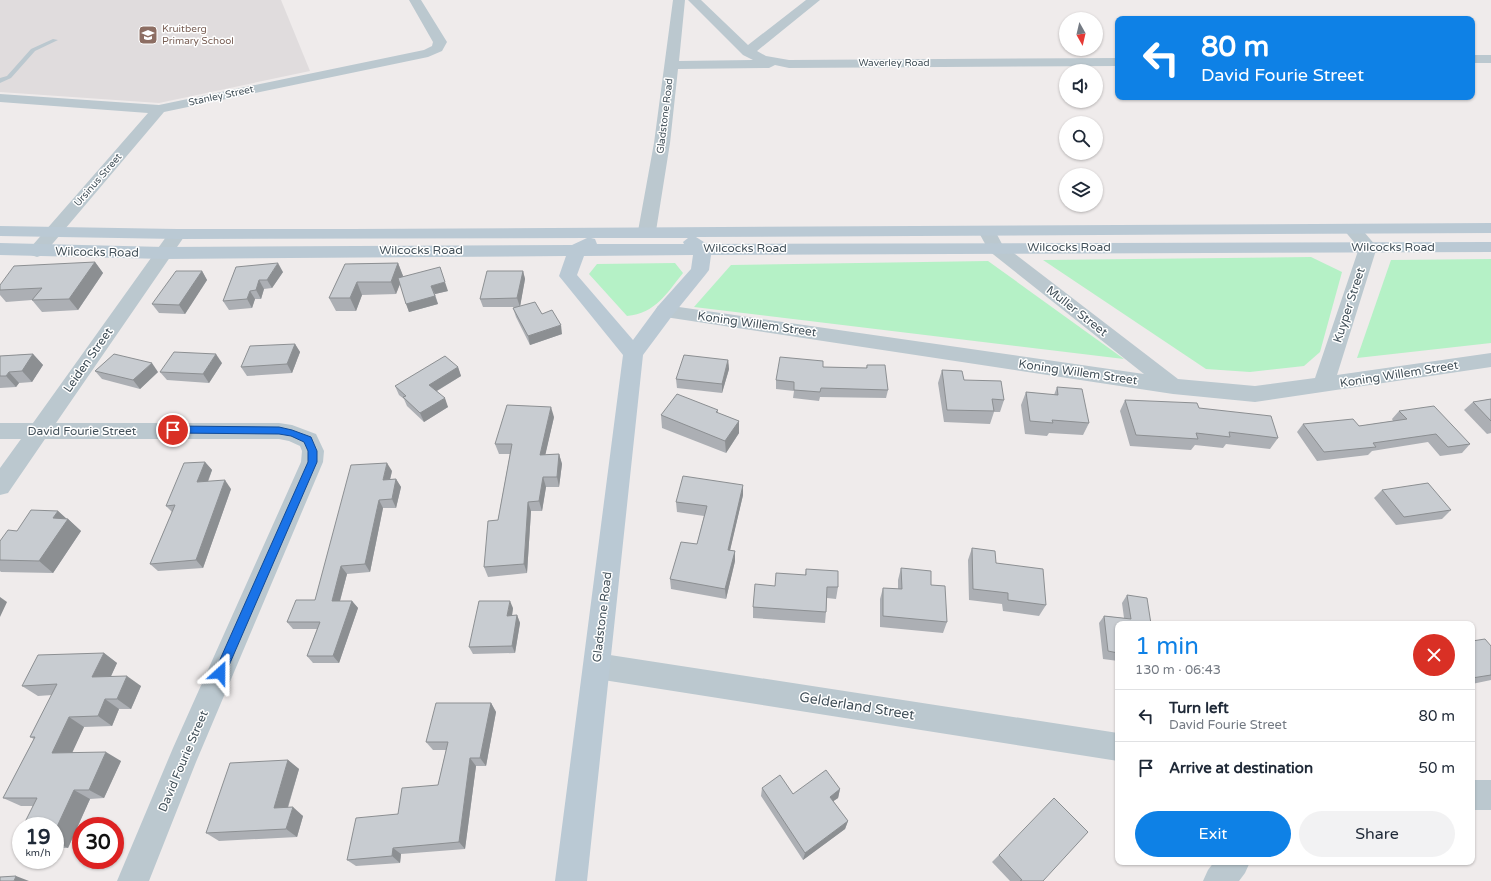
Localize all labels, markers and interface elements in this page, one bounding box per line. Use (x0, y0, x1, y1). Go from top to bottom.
north arrow (1059, 12, 1103, 56)
map controls (1059, 12, 1103, 212)
place label: Kruitberg Primary School (162, 23, 234, 47)
school or university icon: Kruitberg Primary School (137, 24, 159, 46)
text: 80 m (1201, 30, 1269, 64)
icon: left (1135, 32, 1187, 84)
street label: Waverley Road (858, 57, 930, 69)
button: sound (1059, 64, 1103, 108)
text: David Fourie Street (1201, 64, 1364, 86)
street label: Gladstone Road (654, 78, 676, 154)
street label: Stanley Street (187, 83, 255, 109)
button: search (1059, 116, 1103, 160)
street label: Ursinus Street (72, 151, 125, 209)
button: layers (1059, 168, 1103, 212)
street label: Wilcocks Road (1027, 240, 1111, 254)
street label: Wilcocks Road (1351, 240, 1435, 254)
street label: Wilcocks Road (703, 241, 787, 255)
street label: Wilcocks Road (379, 243, 463, 257)
street label: Wilcocks Road (55, 244, 139, 260)
street label: Kuyper Street (1330, 265, 1368, 344)
street label: Muller Street (1044, 283, 1111, 339)
street label: Koning Willem Street (697, 309, 818, 339)
street label: Leiden Street (61, 325, 116, 395)
street label: Koning Willem Street (1018, 357, 1139, 387)
street label: Koning Willem Street (1339, 358, 1460, 390)
pin (156, 413, 190, 447)
icon: arrive (162, 419, 184, 441)
street label: David Fourie Street (28, 424, 137, 438)
street label: Gladstone Road (589, 571, 615, 663)
text: 1 min (1135, 632, 1199, 661)
button: close (1413, 634, 1455, 676)
position arrow (199, 652, 241, 694)
text: 130 m · 06:43 (1135, 662, 1221, 678)
street label: Gelderland Street (798, 688, 917, 724)
text: Turn left (1169, 699, 1229, 717)
icon: left (1135, 705, 1157, 727)
text: 80 m (1418, 707, 1455, 725)
street label: David Fourie Street (155, 708, 211, 814)
text: David Fourie Street (1169, 717, 1287, 733)
icon: arrive (1135, 757, 1157, 779)
text: Arrive at destination (1169, 759, 1313, 777)
text: 50 m (1418, 759, 1455, 777)
button: Exit (1135, 811, 1291, 857)
button: Share (1299, 811, 1455, 857)
speed limit sign: 30 (72, 817, 124, 869)
text: 19 (25, 826, 51, 850)
text: km/h (25, 847, 51, 859)

